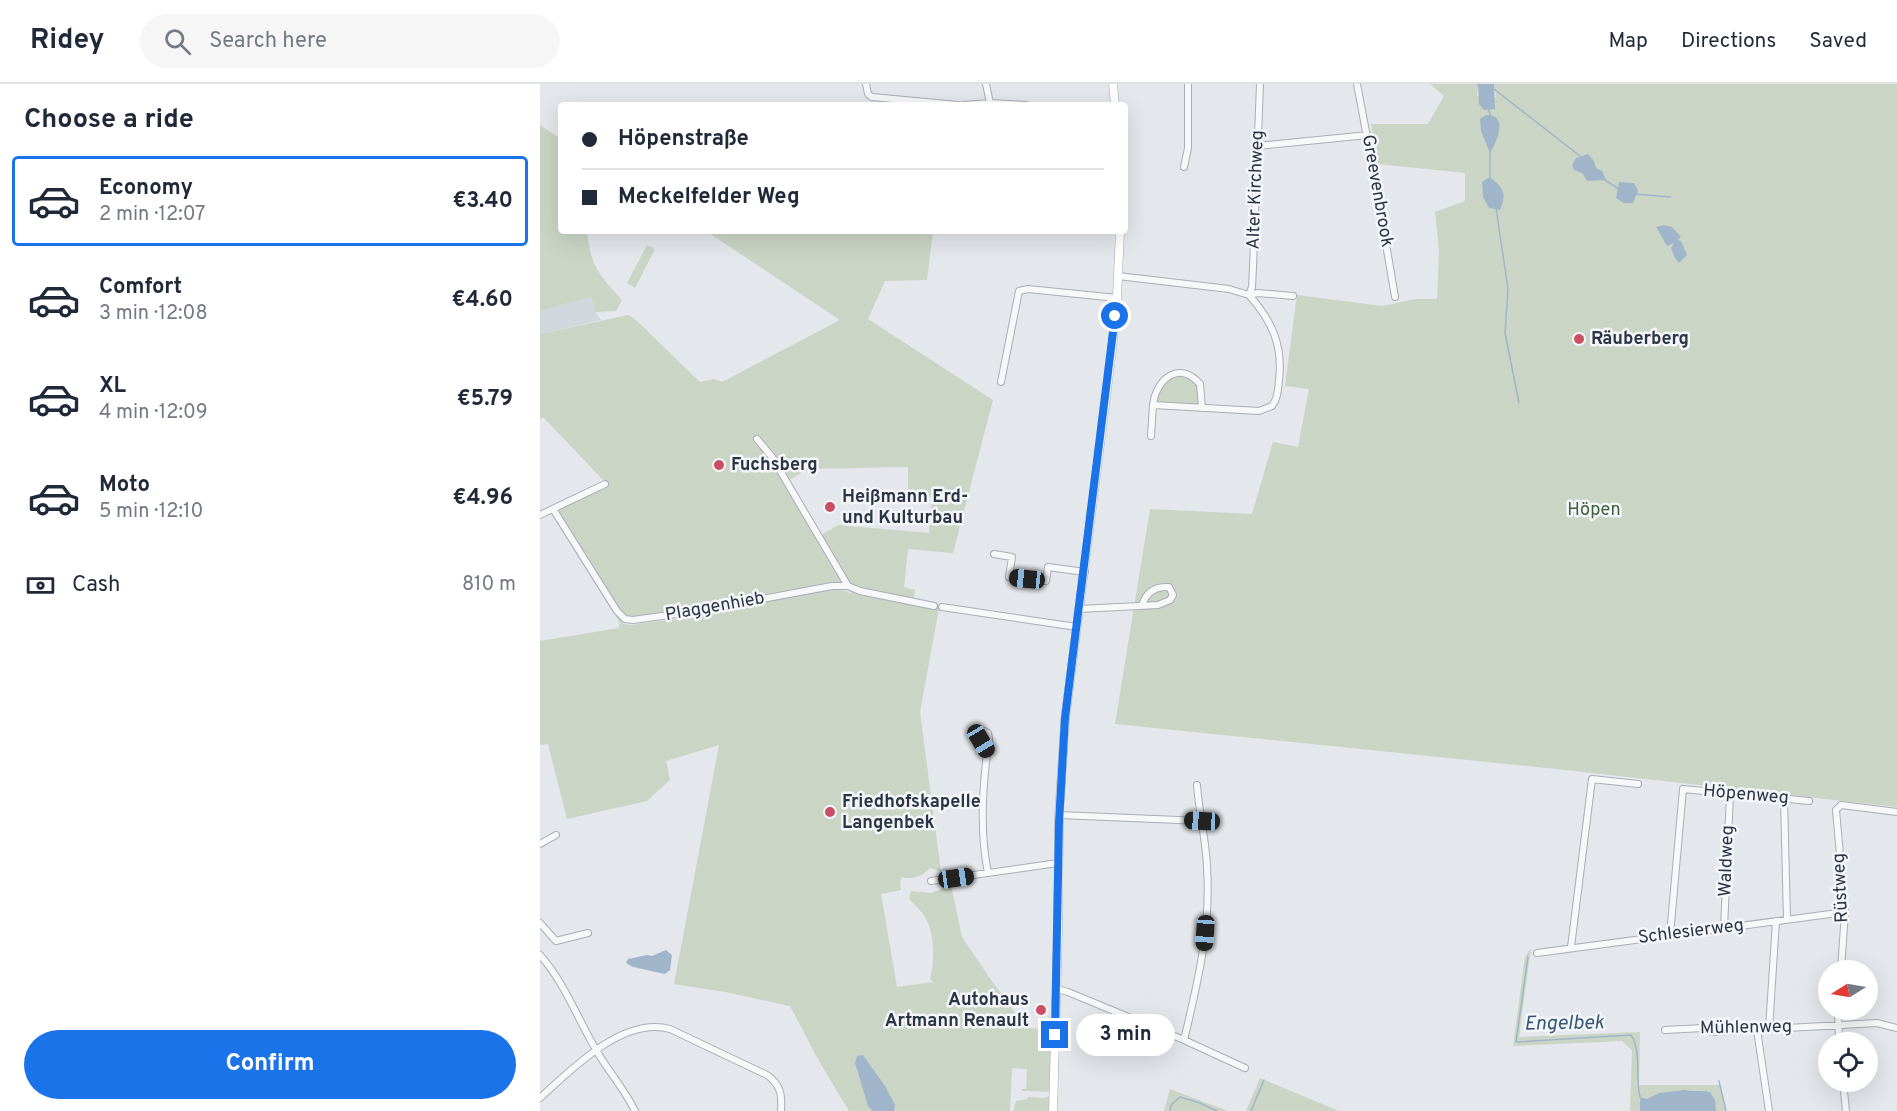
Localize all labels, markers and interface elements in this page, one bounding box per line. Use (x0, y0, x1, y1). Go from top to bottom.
search box (140, 14, 560, 68)
text: Ridey (30, 23, 104, 59)
icon: search (161, 25, 194, 58)
text: Search here (209, 28, 327, 55)
text: Map (1608, 28, 1648, 55)
text: Directions (1681, 28, 1776, 55)
text: Saved (1809, 28, 1867, 55)
text: Choose a ride (24, 103, 194, 137)
text: Höpenstraße (618, 126, 749, 153)
street label: Alter Kirchweg (1242, 130, 1270, 250)
street label: Greevenbrook (1356, 133, 1398, 249)
icon: car (27, 174, 81, 228)
text: Economy (99, 175, 193, 202)
text: Meckelfelder Weg (618, 184, 800, 211)
text: €3.40 (452, 188, 513, 215)
text: 2 min · 12:07 (99, 202, 206, 228)
icon: car (27, 273, 81, 327)
text: Comfort (99, 274, 182, 301)
text: €4.60 (452, 287, 513, 314)
text: 3 min · 12:08 (99, 301, 208, 327)
route start (1101, 302, 1128, 329)
place label: Räuberberg (1591, 328, 1689, 351)
marker: Räuberberg (1572, 332, 1586, 346)
icon: car (27, 372, 81, 426)
text: XL (99, 373, 126, 400)
text: €5.79 (457, 386, 513, 413)
text: 4 min · 12:09 (99, 400, 208, 426)
place label: Fuchsberg (731, 454, 818, 477)
marker: Fuchsberg (712, 458, 726, 472)
icon: car (27, 471, 81, 525)
text: Moto (99, 472, 150, 499)
text: €4.96 (453, 485, 513, 512)
place label: Heißmann Erd- und Kulturbau (842, 486, 968, 530)
text: 5 min · 12:10 (99, 499, 203, 525)
park label: Höpen (1567, 499, 1621, 522)
marker: Heißmann Erd- und Kulturbau (823, 500, 837, 514)
car (1008, 568, 1046, 590)
icon: cash (24, 569, 57, 602)
text: Cash (72, 572, 121, 599)
text: 810 m (462, 572, 516, 598)
street label: Plaggenhieb (664, 587, 766, 627)
car (964, 721, 998, 761)
street label: Höpenweg (1702, 780, 1790, 810)
place label: Friedhofskapelle Langenbek (842, 791, 981, 835)
marker: Friedhofskapelle Langenbek (823, 805, 837, 819)
car (1184, 811, 1220, 831)
street label: Waldweg (1714, 825, 1740, 897)
street label: Rüstweg (1828, 853, 1854, 923)
car (937, 867, 975, 889)
car (1195, 914, 1215, 952)
street label: Schlesierweg (1637, 914, 1745, 950)
north arrow (1818, 960, 1878, 1020)
map controls (1818, 960, 1878, 1092)
place label: Autohaus Artmann Renault (885, 989, 1029, 1033)
marker: Autohaus Artmann Renault (1034, 1003, 1048, 1017)
water label: Engelbek (1524, 1010, 1605, 1038)
callout: 3 min (1076, 1014, 1175, 1056)
street label: Mühlenweg (1700, 1016, 1792, 1040)
route end (1041, 1021, 1068, 1048)
text: 3 min (1099, 1022, 1152, 1048)
button: Confirm (24, 1030, 516, 1099)
button: locate (1818, 1032, 1878, 1092)

